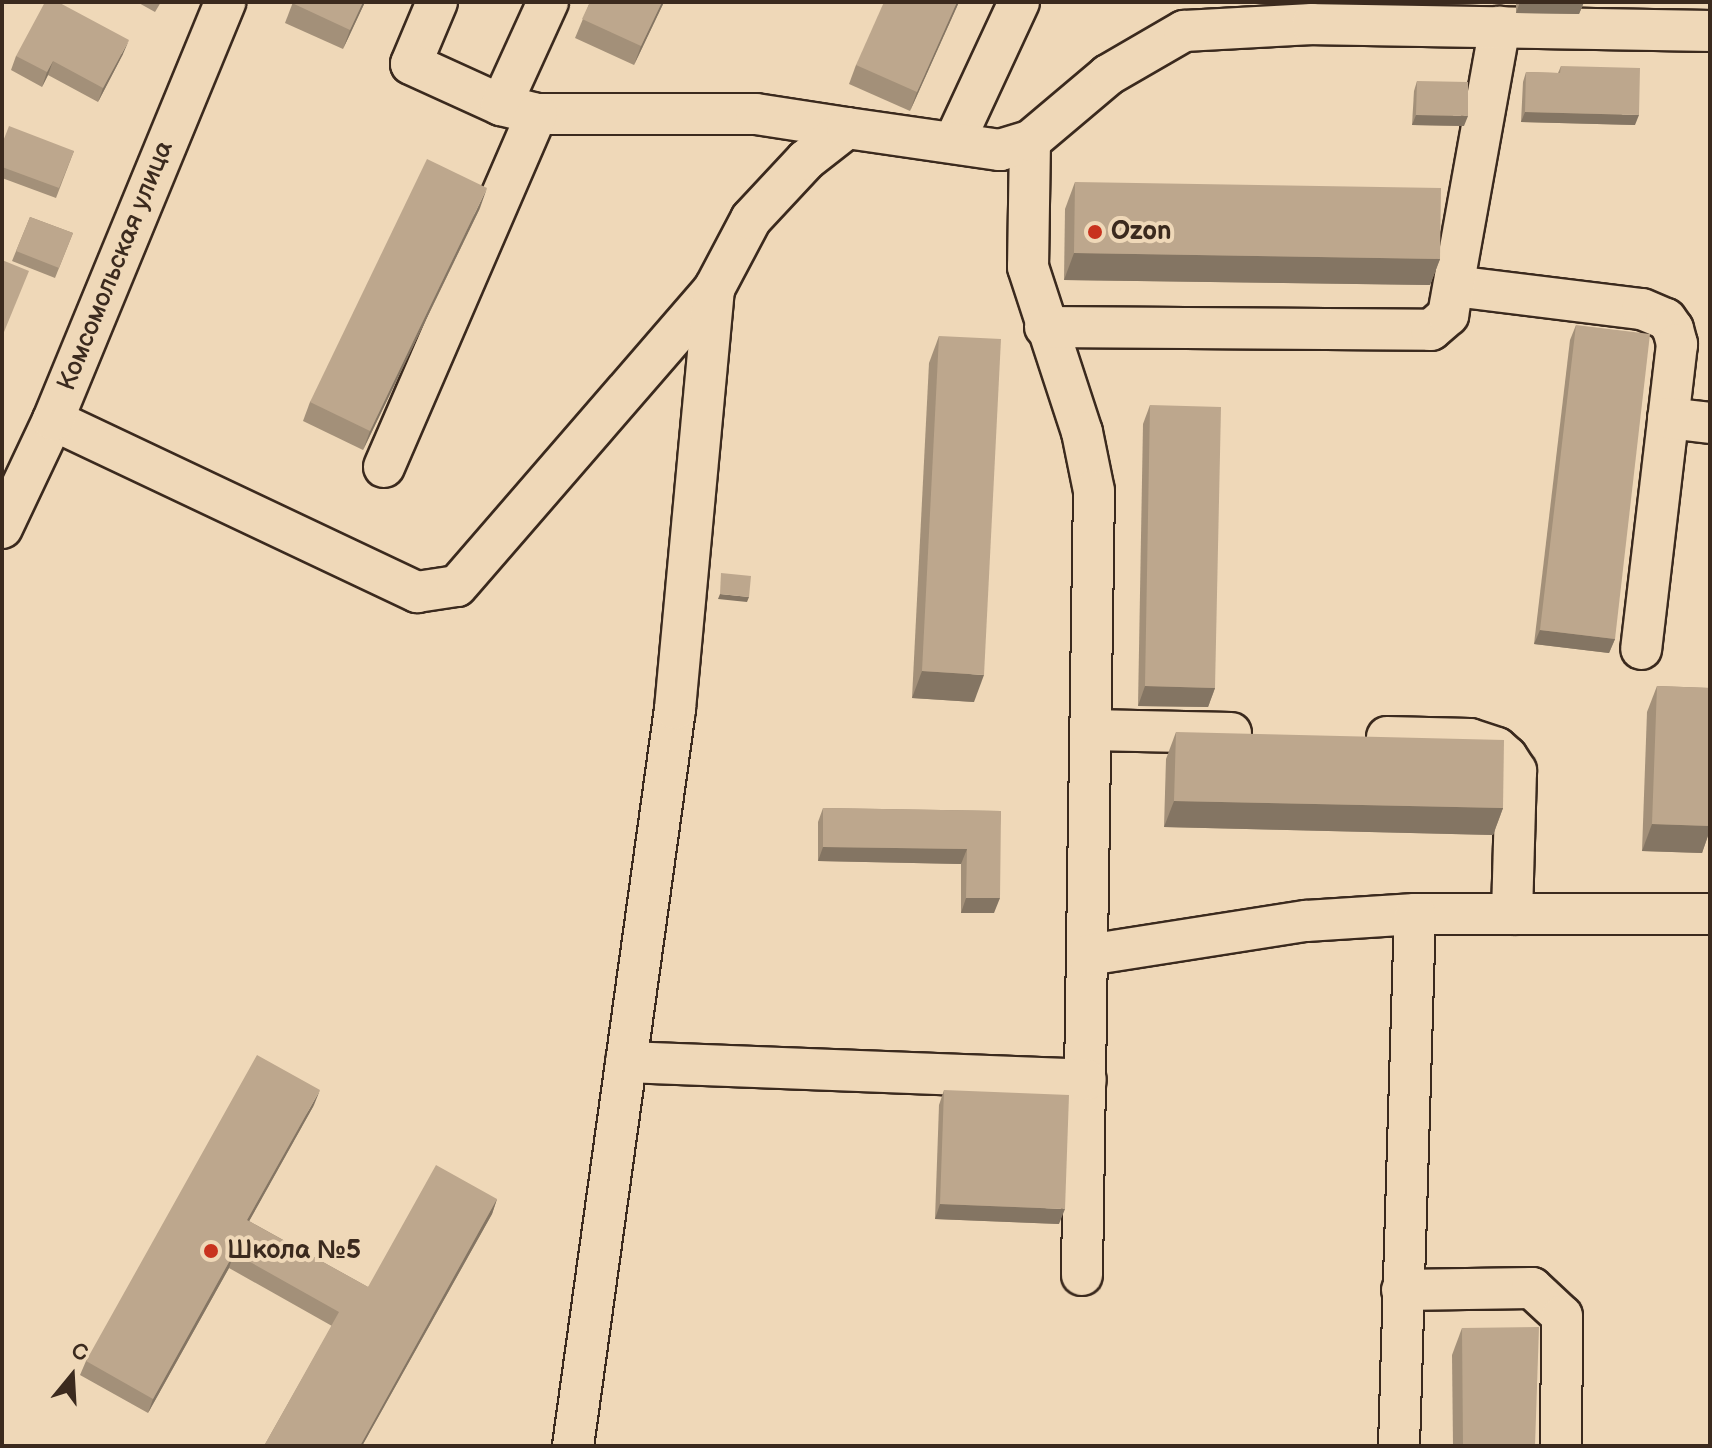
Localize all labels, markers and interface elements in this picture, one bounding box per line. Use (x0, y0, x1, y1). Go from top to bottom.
street label: Комсомольская улица (52, 136, 180, 396)
place label: Ozon (1111, 216, 1172, 248)
marker: Ozon (1086, 223, 1104, 241)
place label: Школа №5 (227, 1235, 361, 1267)
marker: Школа №5 (202, 1242, 220, 1260)
north arrow (32, 1336, 112, 1416)
text: С (68, 1337, 91, 1368)

